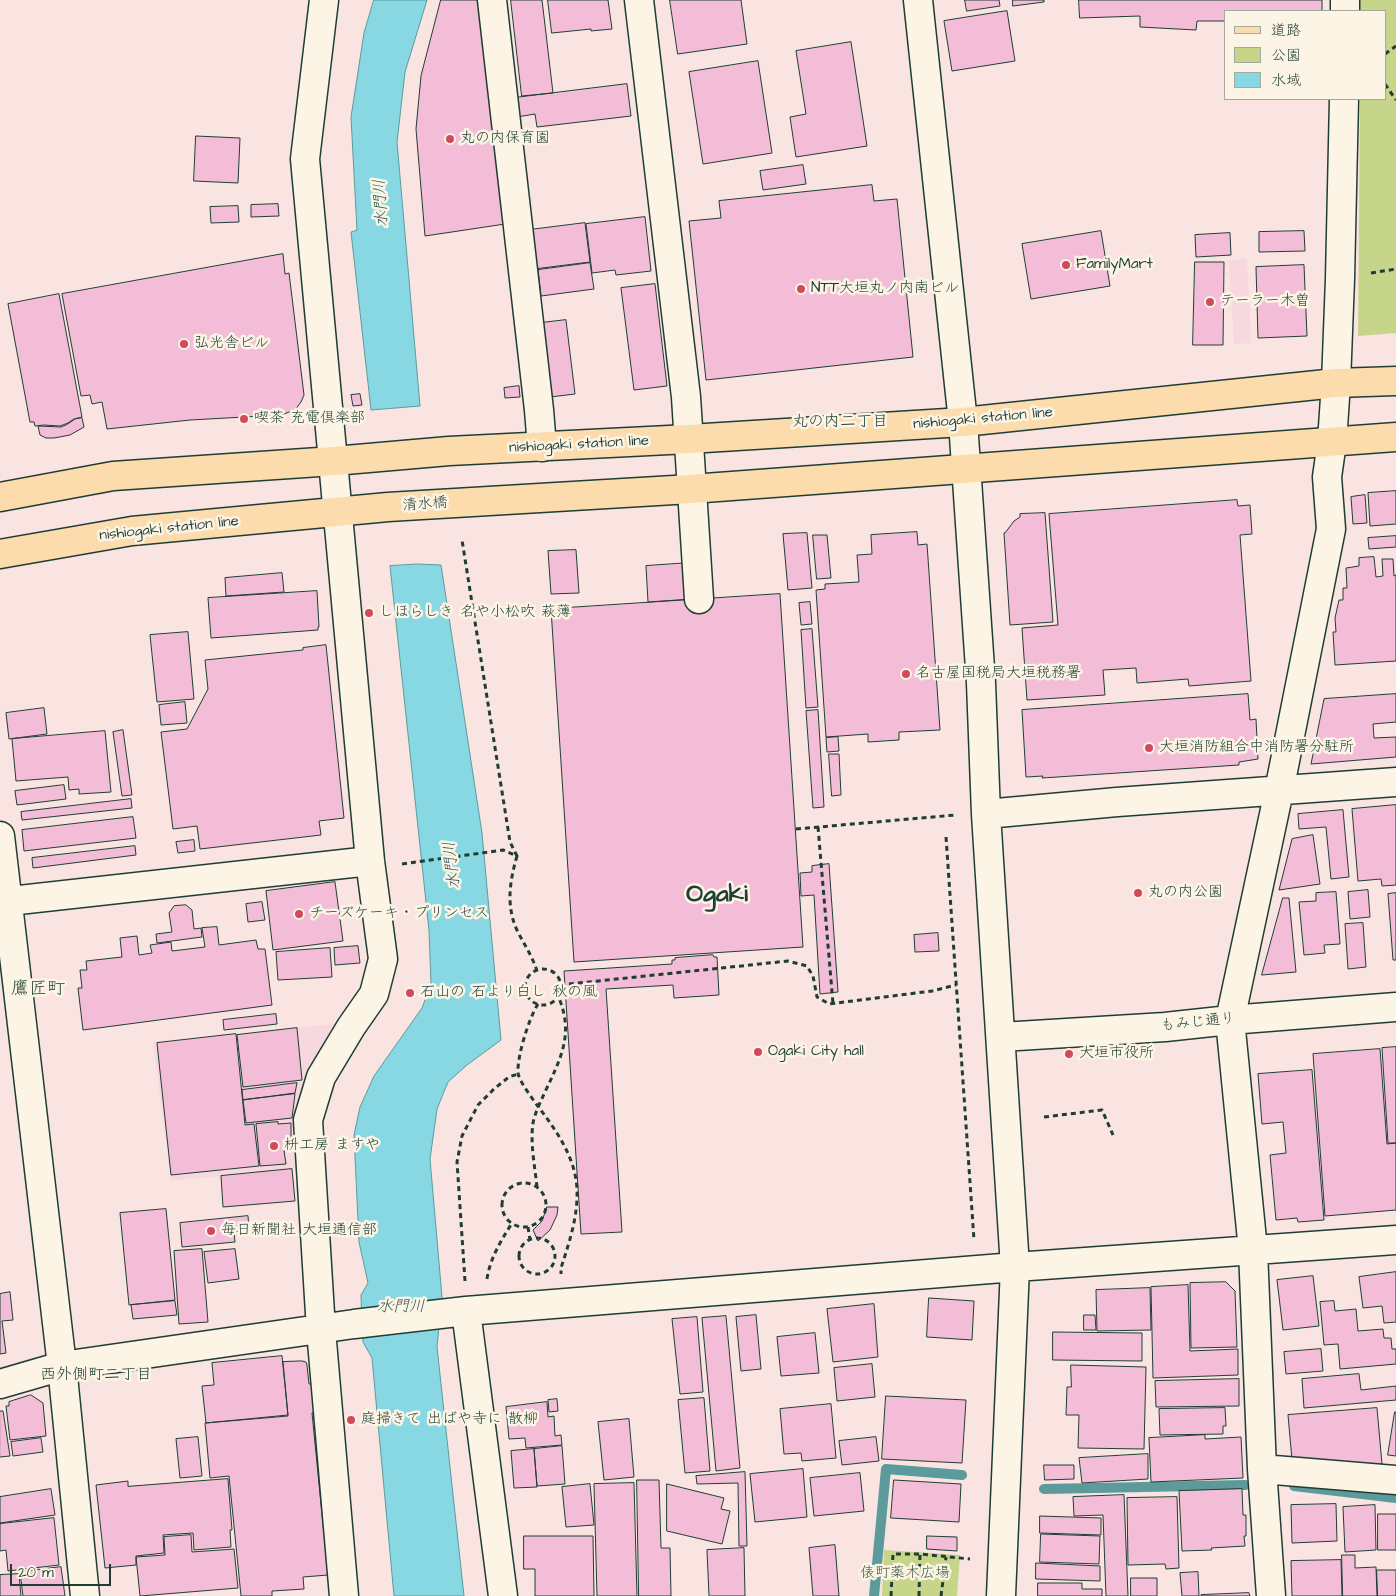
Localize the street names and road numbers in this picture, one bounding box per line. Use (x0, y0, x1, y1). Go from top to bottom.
street label: nishiogaki station line (912, 404, 1054, 434)
street label: nishiogaki station line (509, 432, 649, 458)
street label: 清水橋 (402, 494, 448, 516)
street label: nishiogaki station line (98, 513, 240, 545)
street label: もみじ通り (1160, 1010, 1236, 1036)

